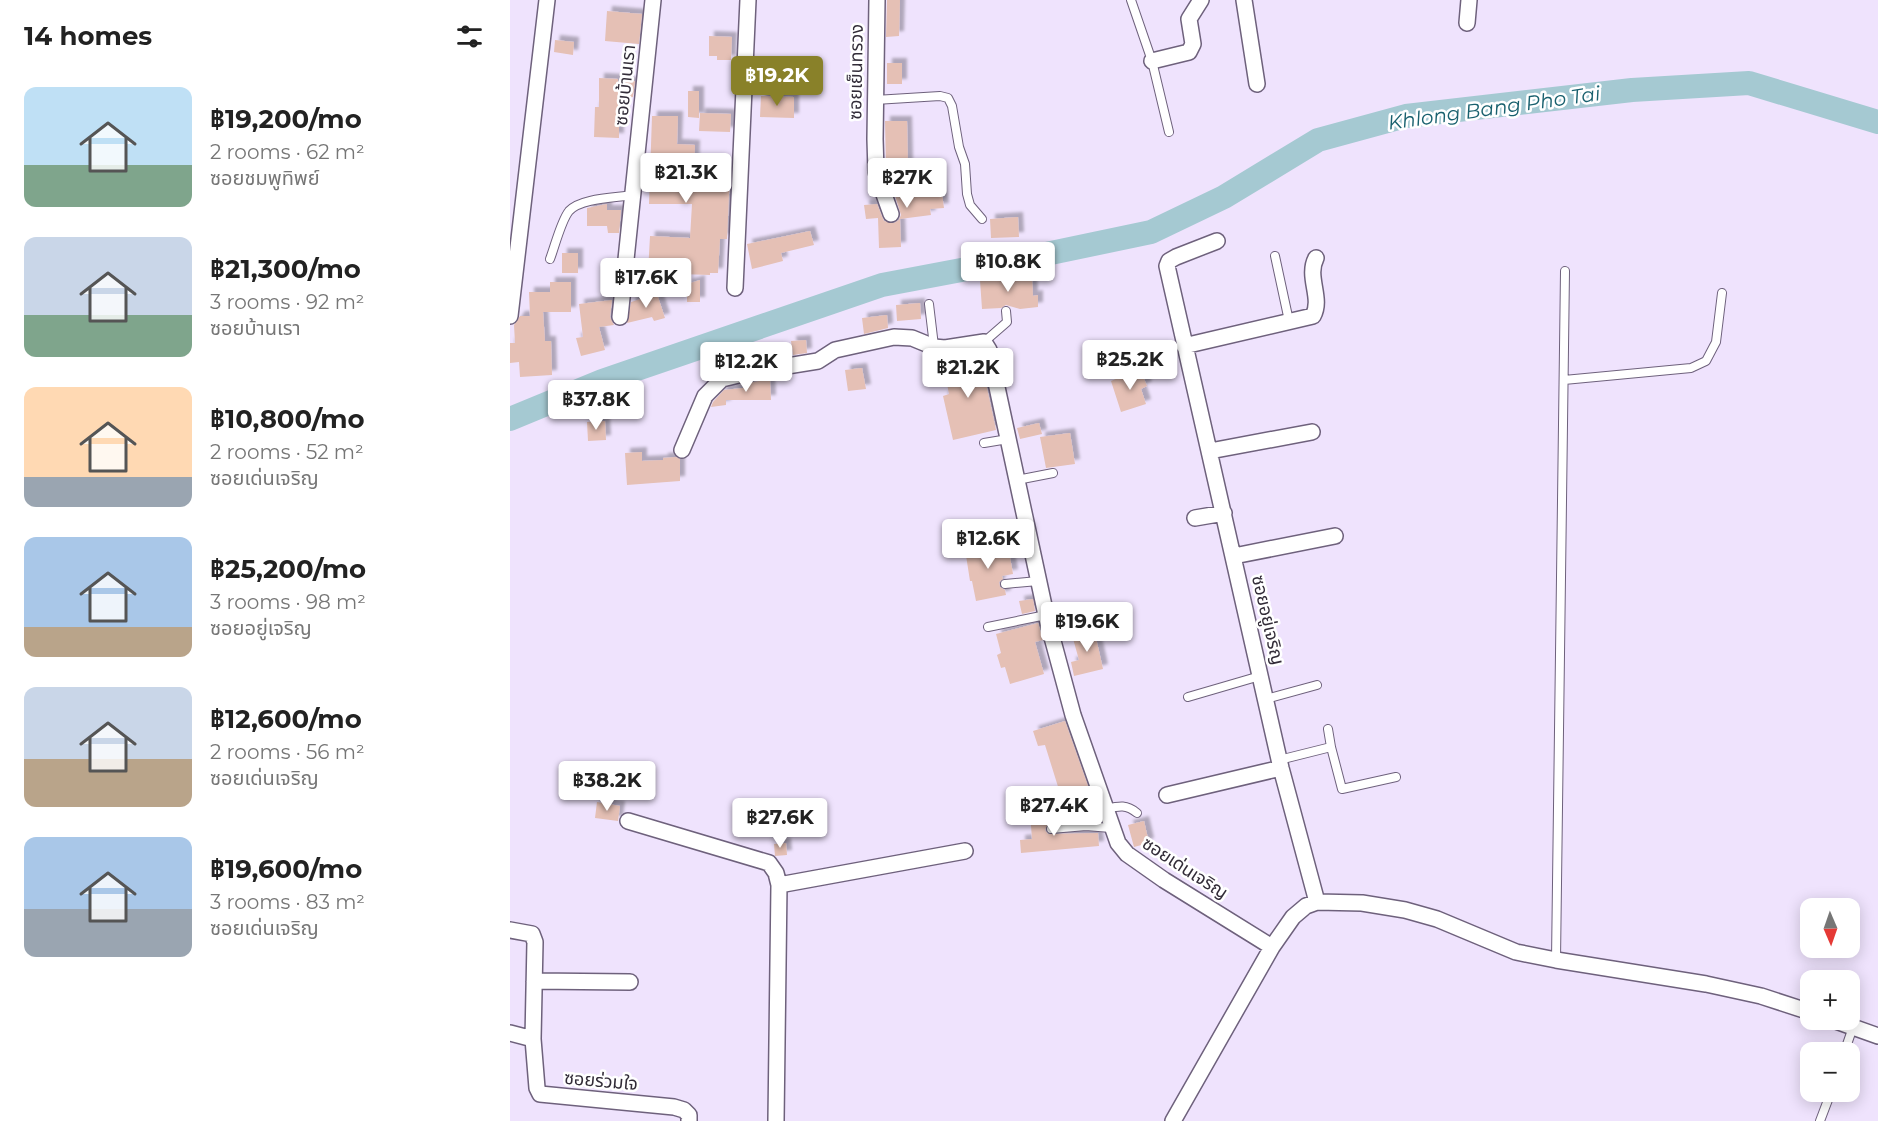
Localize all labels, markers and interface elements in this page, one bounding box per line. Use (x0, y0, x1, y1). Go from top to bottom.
text: 14 homes (24, 20, 152, 52)
icon: filters (453, 20, 486, 53)
street label: ซอยเย็นทรวง (844, 24, 868, 120)
street label: ซอยบ้านเรา (610, 43, 640, 127)
pin: ฿19.2K (728, 56, 826, 107)
text: ฿19.2K (745, 63, 809, 87)
water label: Khlong Bang Pho Tai (1386, 81, 1602, 135)
text: ฿19,200/mo (210, 103, 362, 135)
icon: home (72, 111, 144, 183)
text: 2 rooms · 62 m² (210, 140, 365, 164)
pin: ฿21.3K (637, 153, 735, 204)
pin: ฿27K (871, 158, 943, 209)
text: ฿21.3K (654, 160, 718, 184)
text: ฿27K (882, 165, 932, 189)
text: ซอยชมพูทิพย์ (210, 166, 320, 190)
pin: ฿10.8K (959, 242, 1057, 293)
text: ฿10.8K (975, 249, 1041, 273)
text: ฿21,300/mo (210, 253, 361, 285)
pin: ฿17.6K (597, 258, 695, 309)
icon: home (72, 261, 144, 333)
text: ฿17.6K (614, 265, 678, 289)
text: 3 rooms · 92 m² (210, 290, 364, 314)
text: ซอยบ้านเรา (210, 316, 301, 340)
pin: ฿25.2K (1081, 340, 1179, 391)
pin: ฿12.2K (697, 342, 795, 393)
text: ฿25.2K (1096, 347, 1164, 371)
pin: ฿21.2K (919, 348, 1017, 399)
text: ฿12.2K (714, 349, 778, 373)
text: ฿21.2K (936, 355, 1000, 379)
pin: ฿37.8K (547, 380, 645, 431)
text: ฿37.8K (562, 387, 630, 411)
text: ฿10,800/mo (210, 403, 365, 435)
icon: home (72, 411, 144, 483)
text: 2 rooms · 52 m² (210, 440, 364, 464)
text: ซอยเด่นเจริญ (210, 466, 319, 490)
pin: ฿12.6K (939, 519, 1037, 570)
text: ฿12.6K (956, 526, 1020, 550)
text: ฿25,200/mo (210, 553, 366, 585)
icon: home (72, 561, 144, 633)
street label: ซอยอยู่เจริญ (1246, 573, 1289, 667)
text: 3 rooms · 98 m² (210, 590, 366, 614)
pin: ฿19.6K (1038, 602, 1136, 653)
text: ฿19.6K (1055, 609, 1119, 633)
text: ซอยอยู่เจริญ (210, 616, 312, 640)
text: ฿12,600/mo (210, 703, 362, 735)
icon: home (72, 711, 144, 783)
text: 2 rooms · 56 m² (210, 740, 365, 764)
pin: ฿38.2K (558, 761, 656, 812)
text: ซอยเด่นเจริญ (210, 766, 319, 790)
text: ฿38.2K (573, 768, 641, 792)
pin: ฿27.4K (1005, 786, 1103, 837)
text: ฿27.4K (1020, 793, 1088, 817)
pin: ฿27.6K (731, 798, 829, 849)
text: ฿27.6K (746, 805, 814, 829)
street label: ซอยเด่นเจริญ (1138, 832, 1232, 904)
text: ฿19,600/mo (210, 853, 362, 885)
icon: home (72, 861, 144, 933)
text: 3 rooms · 83 m² (210, 890, 365, 914)
north arrow (1800, 898, 1860, 958)
map controls (1800, 898, 1860, 1102)
text: ซอยเด่นเจริญ (210, 916, 319, 940)
button: + (1800, 970, 1860, 1030)
button: − (1800, 1042, 1860, 1102)
street label: ซอยร่วมใจ (563, 1067, 639, 1095)

